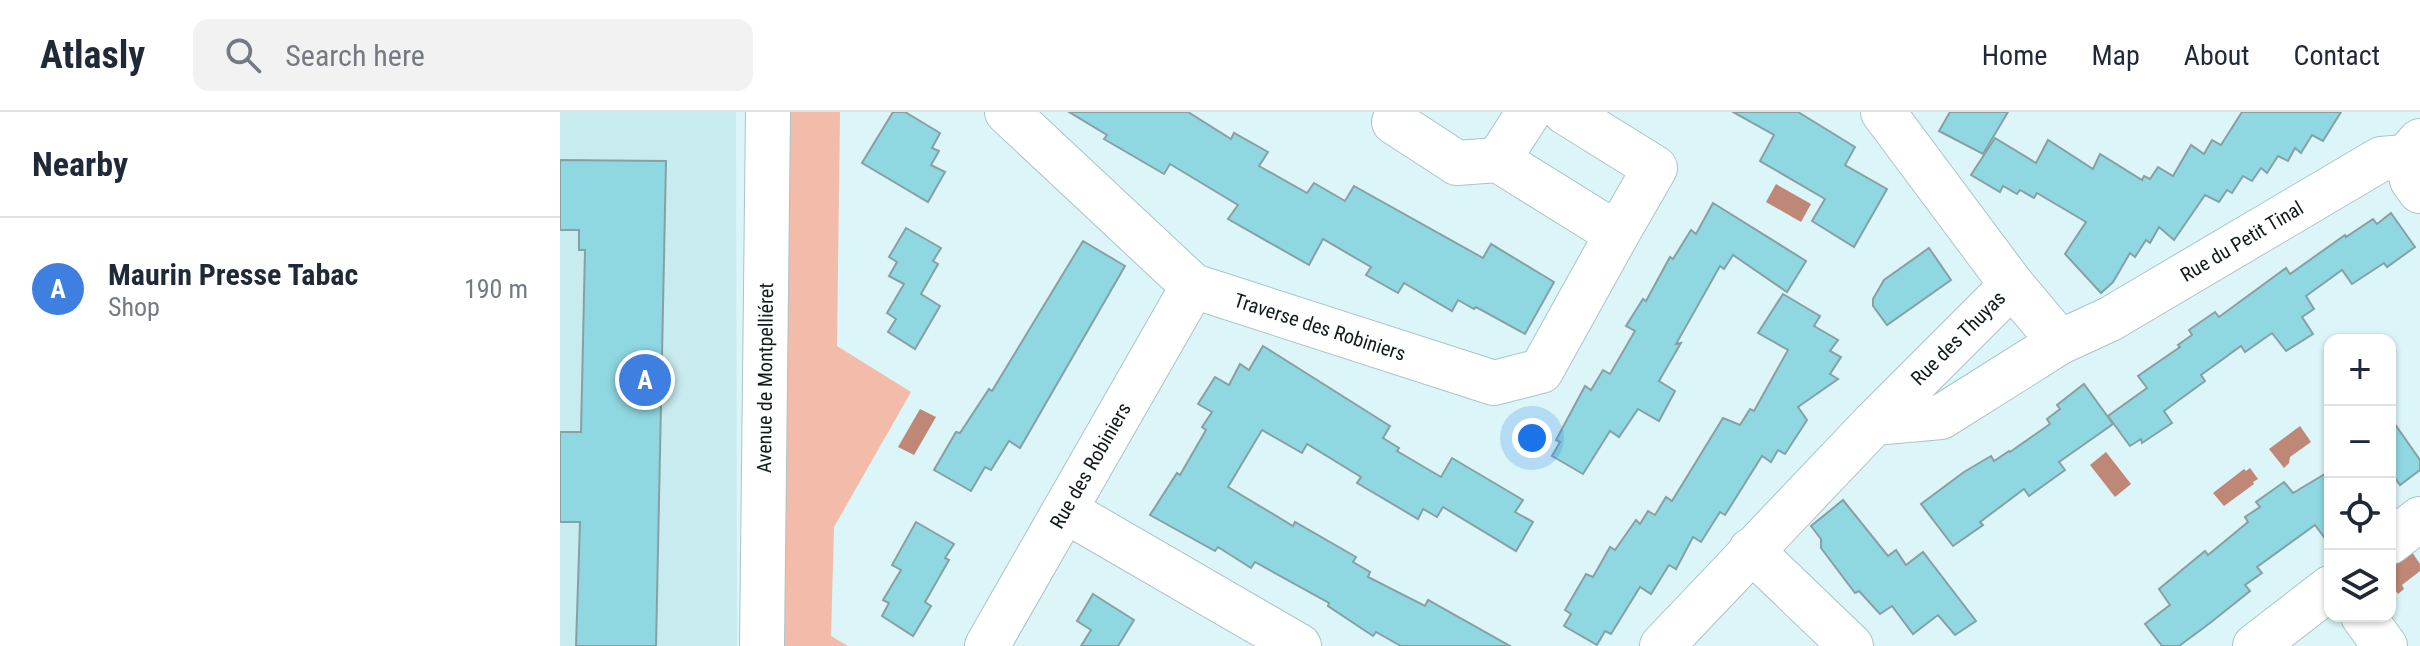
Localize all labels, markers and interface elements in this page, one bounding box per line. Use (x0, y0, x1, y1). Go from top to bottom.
search box (193, 19, 753, 91)
text: Atlasly (40, 33, 145, 77)
icon: search (221, 33, 265, 77)
text: Search here (285, 38, 425, 73)
text: Home (1982, 39, 2047, 72)
text: Map (2091, 39, 2140, 72)
text: About (2184, 39, 2250, 72)
text: Contact (2294, 39, 2380, 72)
text: Nearby (32, 144, 128, 184)
street label: Rue du Petit Tinal (2176, 196, 2307, 287)
text: Maurin Presse Tabac (108, 257, 358, 292)
text: A (50, 274, 66, 304)
text: 190 m (464, 274, 528, 304)
street label: Avenue de Montpelliéret (752, 283, 778, 473)
street label: Rue des Thuyas (1906, 286, 2010, 390)
street label: Traverse des Robiniers (1231, 288, 1409, 366)
text: Shop (108, 292, 160, 322)
map controls (2324, 334, 2396, 622)
button: + (2324, 334, 2396, 406)
pin: A (619, 350, 671, 410)
street label: Rue des Robiniers (1045, 398, 1136, 533)
button: − (2324, 406, 2396, 478)
your location (1512, 418, 1552, 458)
button: locate (2324, 478, 2396, 550)
button: layers (2324, 550, 2396, 622)

